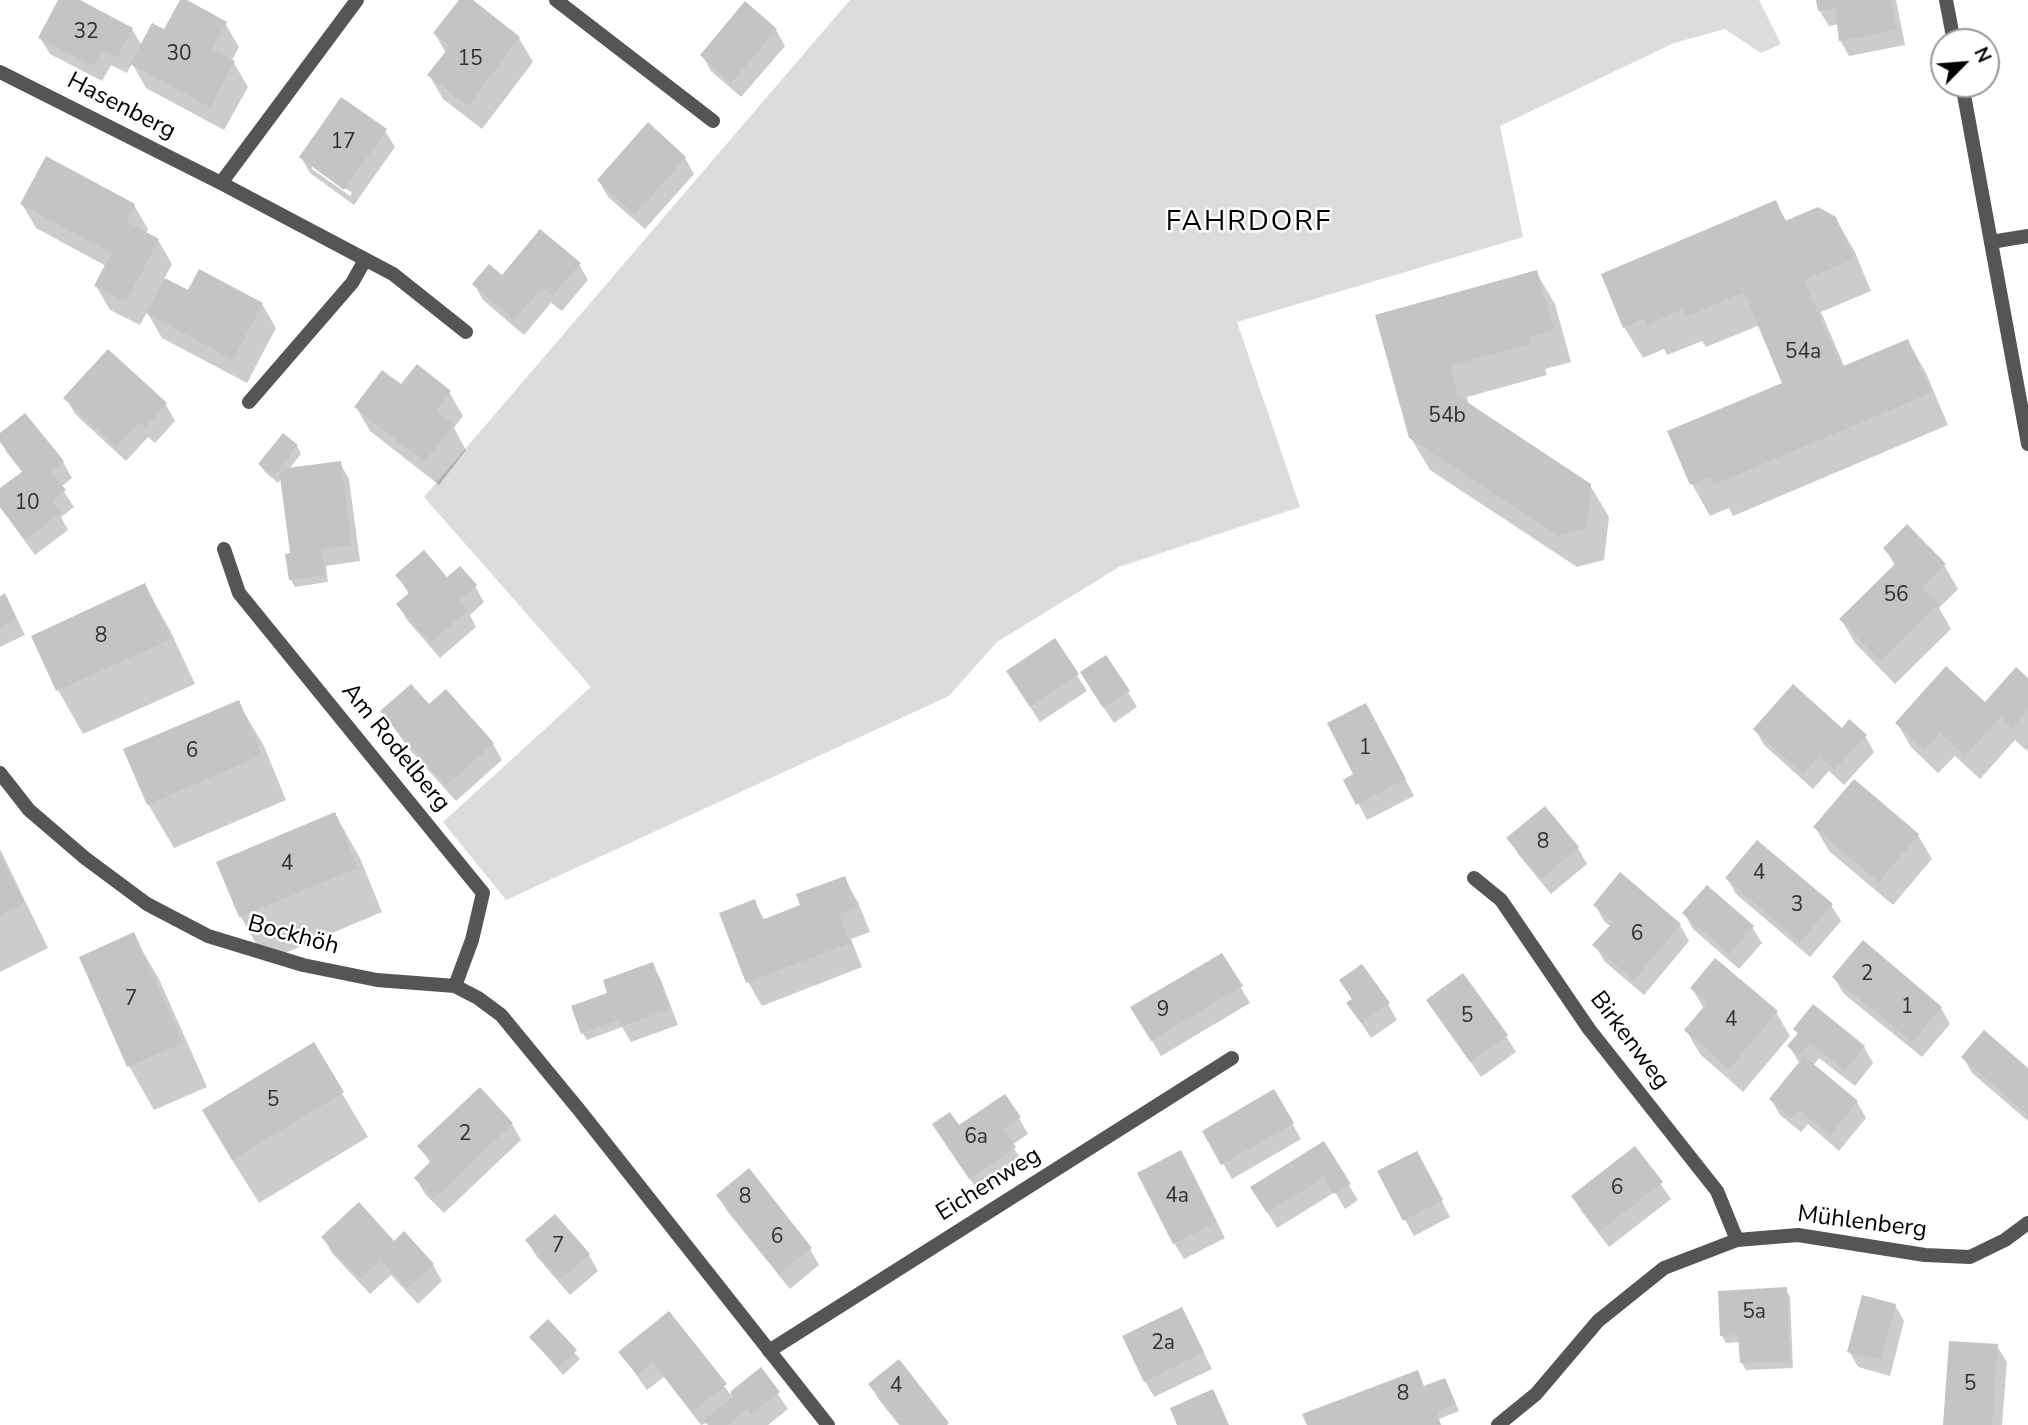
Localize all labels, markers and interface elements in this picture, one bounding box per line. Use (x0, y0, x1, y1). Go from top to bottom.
house number: 32 (73, 20, 99, 46)
north arrow (1930, 28, 2000, 98)
house number: 30 (166, 42, 192, 68)
text: N (1967, 43, 1997, 67)
house number: 15 (457, 47, 483, 73)
street label: Hasenberg (62, 67, 180, 147)
house number: 17 (330, 130, 356, 156)
district label: FAHRDORF (1167, 206, 1331, 240)
house number: 54a (1785, 340, 1821, 366)
house number: 54b (1428, 404, 1466, 430)
house number: 10 (14, 491, 40, 517)
house number: 56 (1883, 583, 1909, 609)
house number: 8 (95, 624, 107, 650)
street label: Am Rodelberg (335, 678, 455, 818)
house number: 1 (1359, 736, 1371, 762)
house number: 6 (186, 739, 198, 765)
house number: 8 (1537, 830, 1549, 856)
house number: 4 (281, 852, 293, 878)
house number: 4 (1753, 861, 1765, 887)
house number: 3 (1791, 893, 1803, 919)
street label: Bockhöh (244, 910, 342, 962)
house number: 6 (1631, 922, 1643, 948)
house number: 2 (1861, 962, 1873, 988)
street label: Birkenweg (1583, 986, 1675, 1096)
house number: 7 (125, 987, 137, 1013)
house number: 1 (1901, 995, 1913, 1021)
house number: 9 (1157, 998, 1169, 1024)
house number: 5 (1461, 1004, 1473, 1030)
house number: 4 (1725, 1008, 1737, 1034)
house number: 5 (267, 1088, 279, 1114)
house number: 2 (459, 1122, 471, 1148)
house number: 6a (964, 1125, 988, 1151)
street label: Eichenweg (932, 1142, 1046, 1228)
house number: 6 (1611, 1176, 1623, 1202)
house number: 4a (1165, 1184, 1189, 1210)
house number: 8 (739, 1185, 751, 1211)
street label: Mühlenberg (1796, 1201, 1928, 1245)
house number: 6 (771, 1225, 783, 1251)
house number: 7 (552, 1234, 564, 1260)
house number: 5a (1742, 1300, 1766, 1326)
house number: 2a (1151, 1331, 1175, 1357)
house number: 5 (1964, 1372, 1976, 1398)
house number: 4 (890, 1374, 902, 1400)
house number: 8 (1397, 1382, 1409, 1408)

